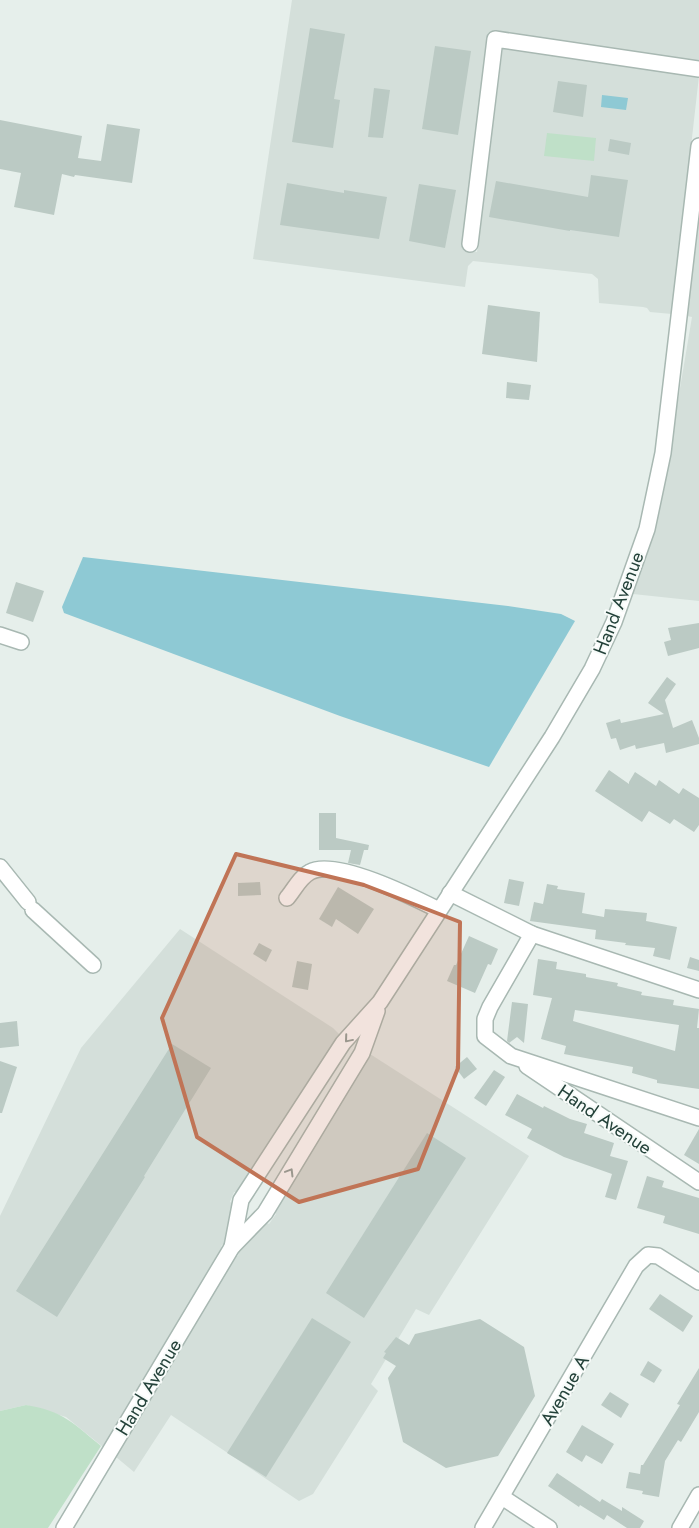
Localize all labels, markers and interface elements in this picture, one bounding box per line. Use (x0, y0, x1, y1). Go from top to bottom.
street label: Hand Avenue (586, 548, 651, 659)
one-way arrow (345, 1033, 353, 1042)
street label: Hand Avenue (552, 1078, 657, 1161)
one-way arrow (284, 1168, 294, 1177)
street label: Hand Avenue (109, 1334, 188, 1441)
street label: Avenue A (533, 1350, 596, 1431)

